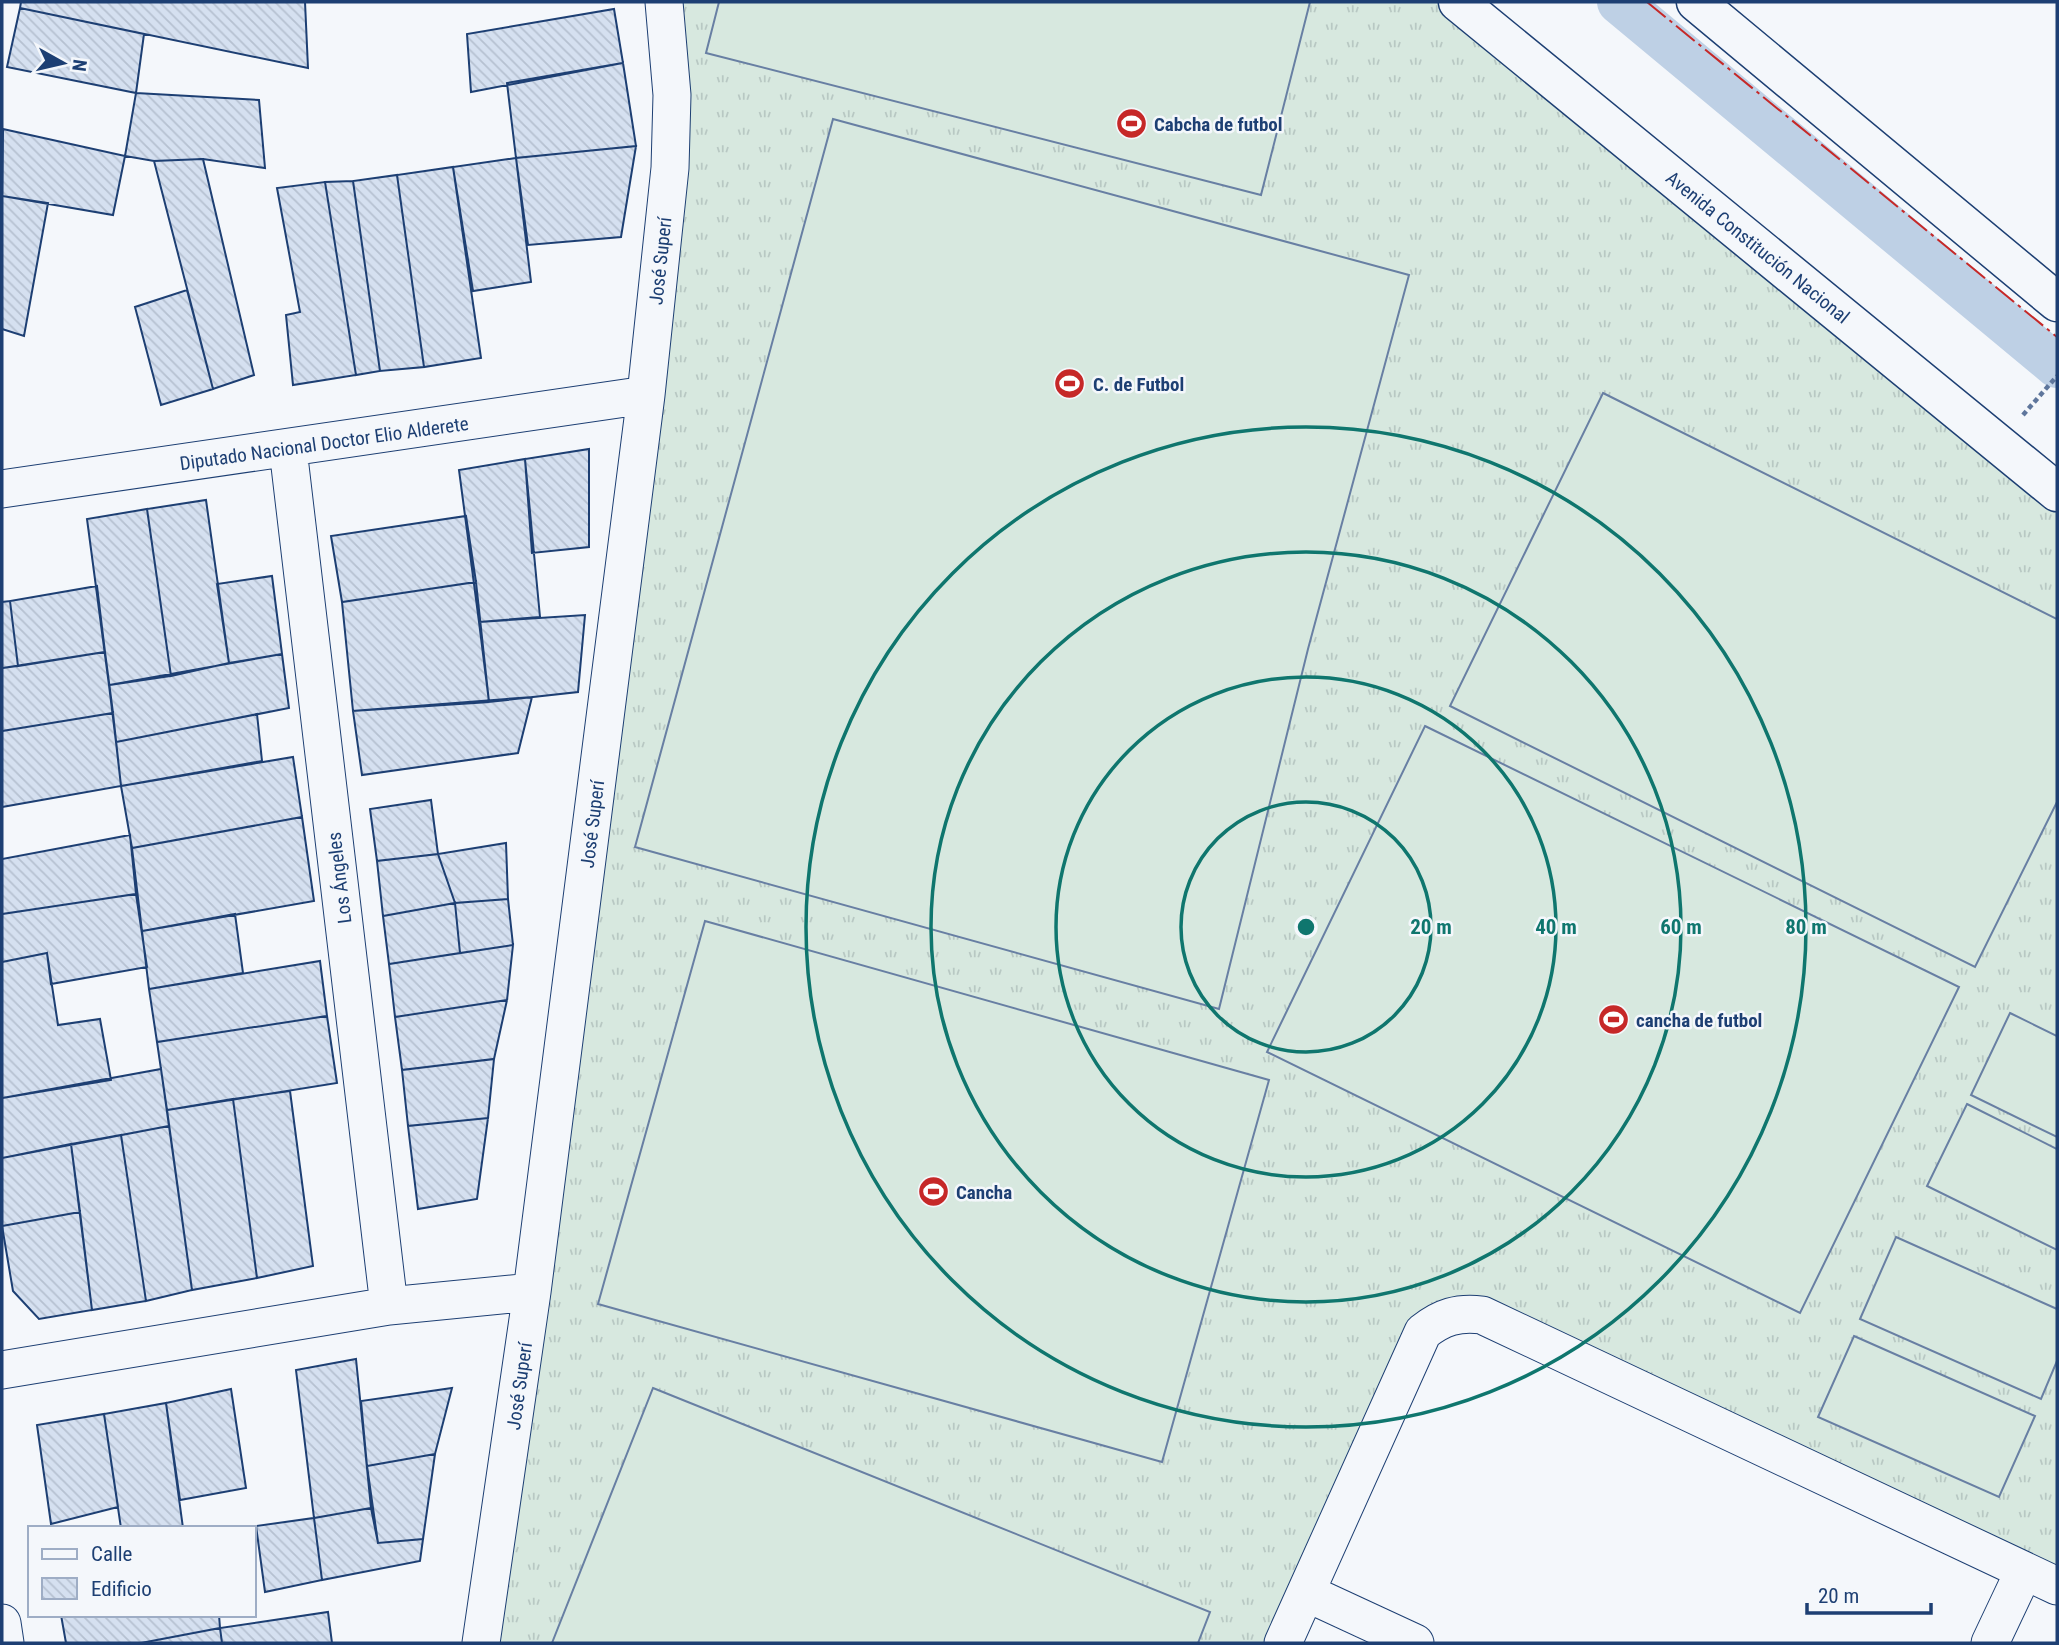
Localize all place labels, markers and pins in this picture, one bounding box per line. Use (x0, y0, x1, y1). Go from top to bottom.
sports icon: Cabcha de futbol (1114, 107, 1148, 141)
place label: Cabcha de futbol (1154, 113, 1283, 136)
sports icon: C. de Futbol (1053, 367, 1087, 401)
place label: C. de Futbol (1093, 373, 1184, 396)
centre of rings (1294, 915, 1318, 939)
sports icon: cancha de futbol (1596, 1003, 1630, 1037)
place label: cancha de futbol (1636, 1009, 1762, 1032)
sports icon: Cancha (916, 1175, 950, 1209)
place label: Cancha (956, 1181, 1012, 1204)

